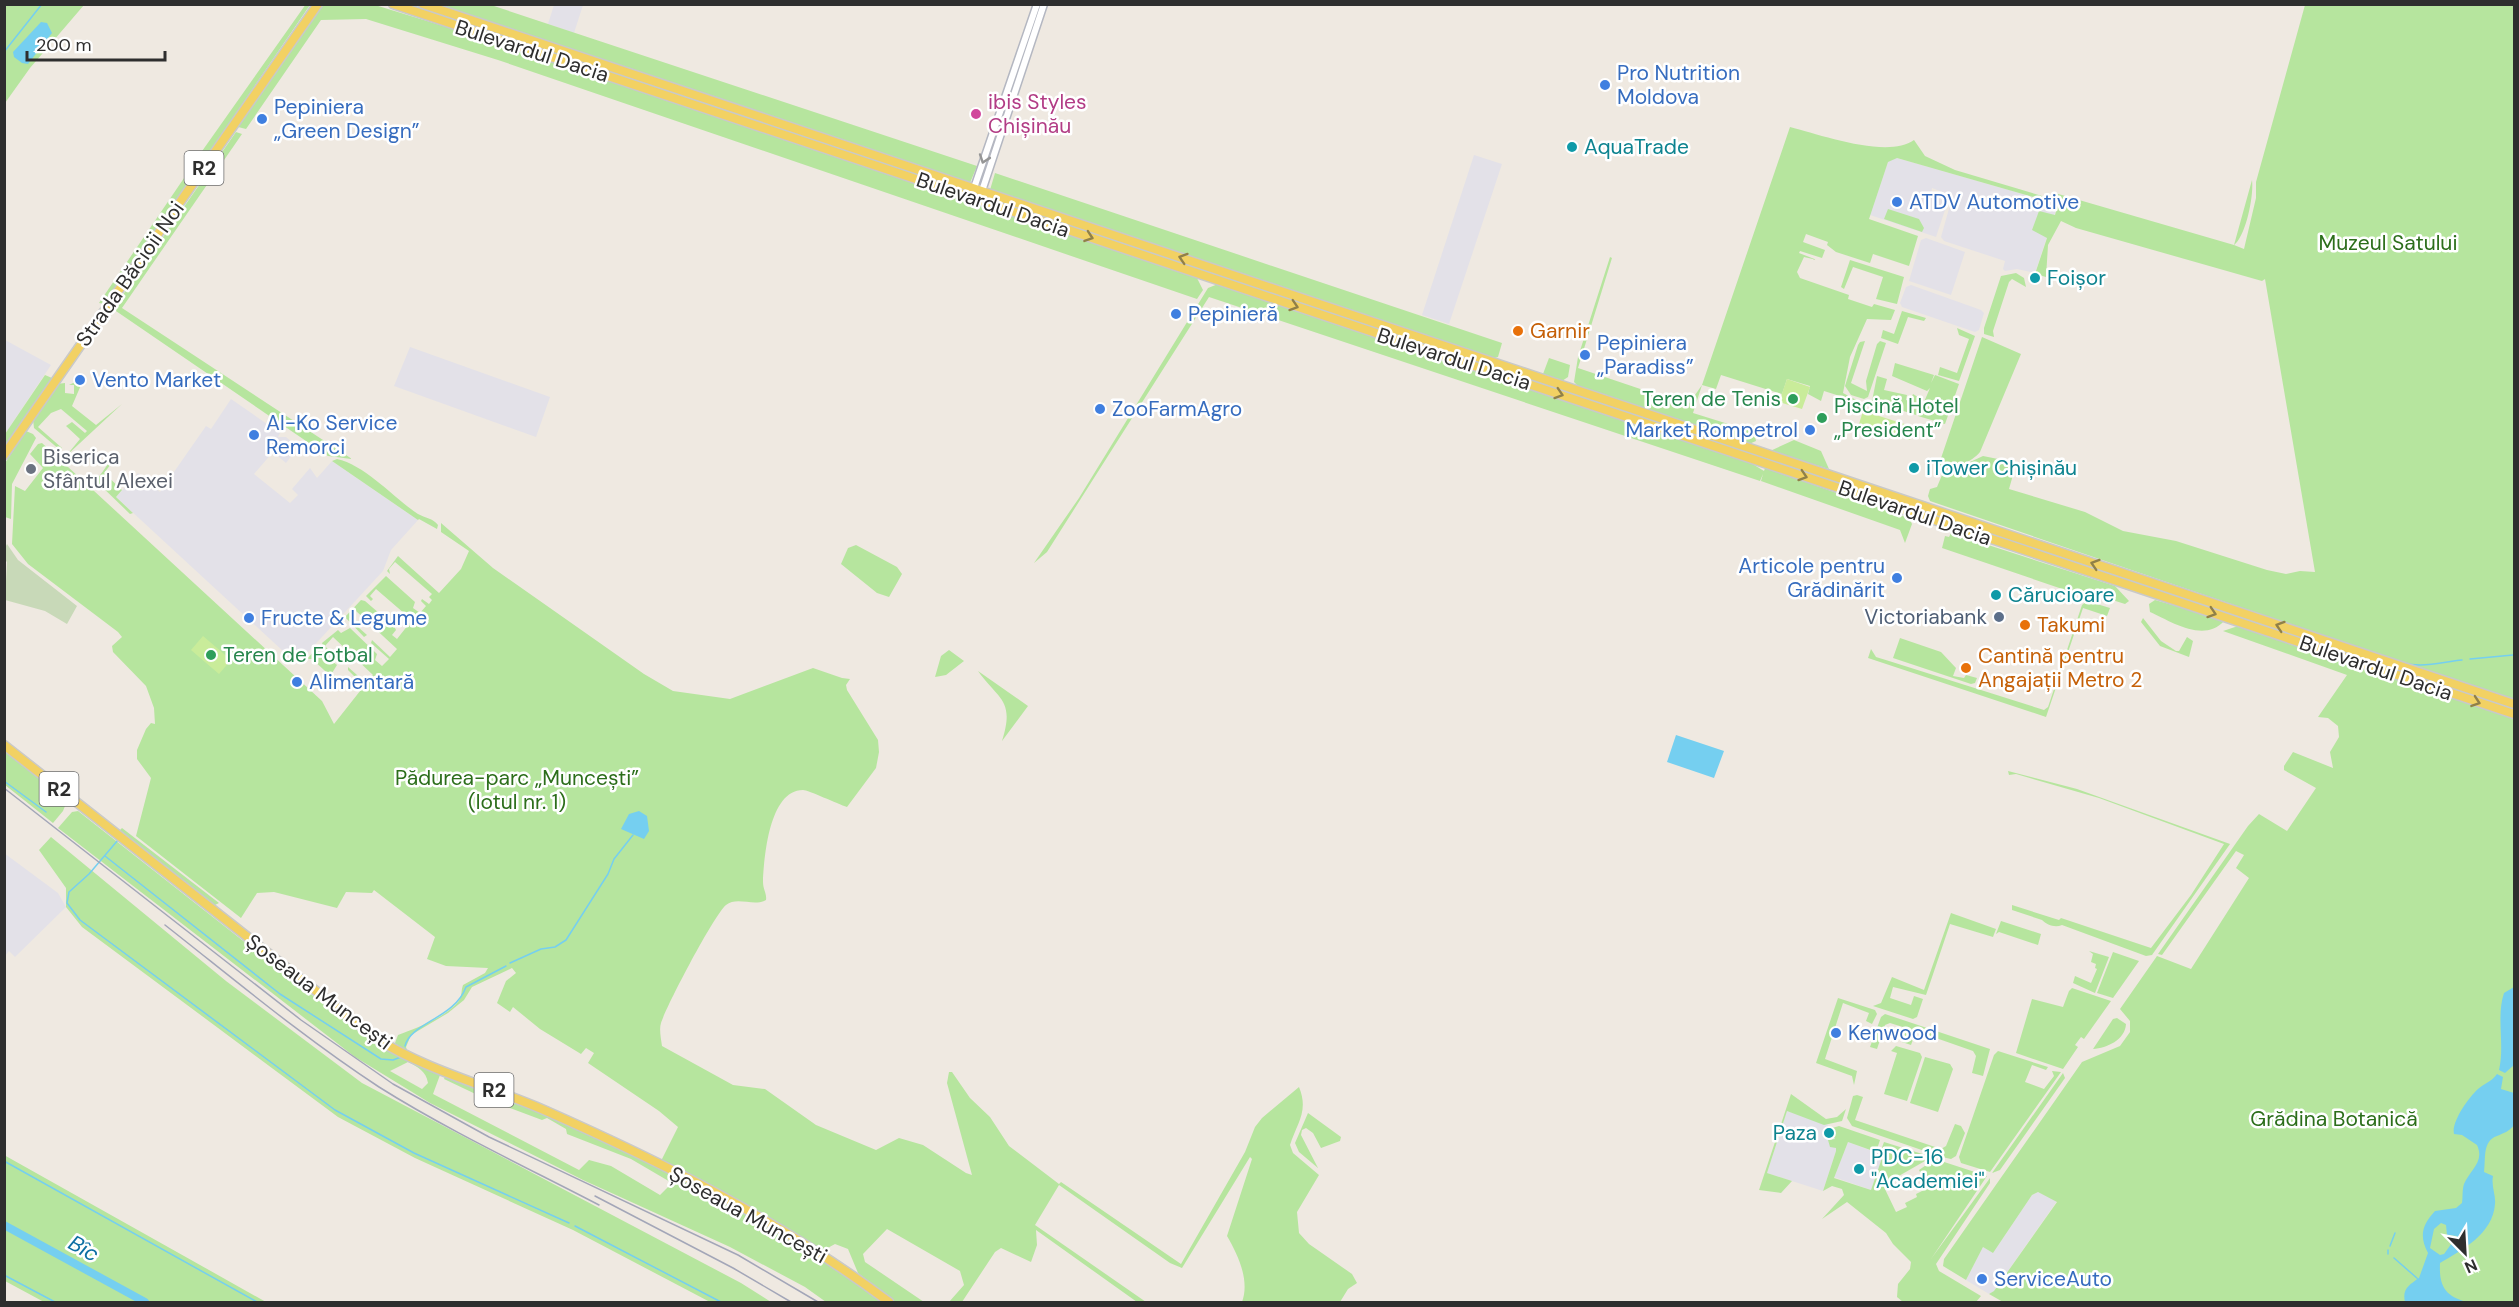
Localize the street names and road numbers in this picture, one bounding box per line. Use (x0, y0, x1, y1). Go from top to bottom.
street label: Bulevardul Dacia (452, 13, 612, 89)
road number: R2 (184, 151, 224, 185)
street label: Bulevardul Dacia (913, 166, 1073, 244)
street label: Strada Băcioii Noi (69, 196, 191, 352)
street label: Bulevardul Dacia (1374, 321, 1534, 397)
street label: Bulevardul Dacia (1835, 474, 1995, 552)
street label: Bulevardul Dacia (2296, 629, 2456, 707)
road number: R2 (40, 772, 78, 806)
street label: Șoseaua Muncești (240, 928, 398, 1056)
road number: R2 (474, 1073, 514, 1107)
street label: Șoseaua Muncești (664, 1160, 832, 1270)

